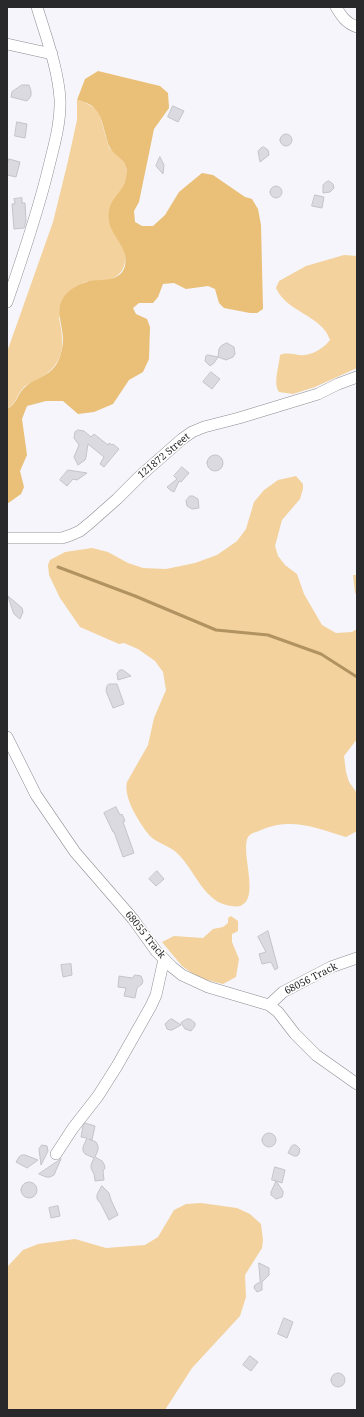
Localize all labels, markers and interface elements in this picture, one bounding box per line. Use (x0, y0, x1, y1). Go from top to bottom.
street label: 121872 Street (136, 431, 192, 481)
street label: 68055 Track (122, 909, 168, 961)
street label: 68056 Track (283, 961, 339, 997)

